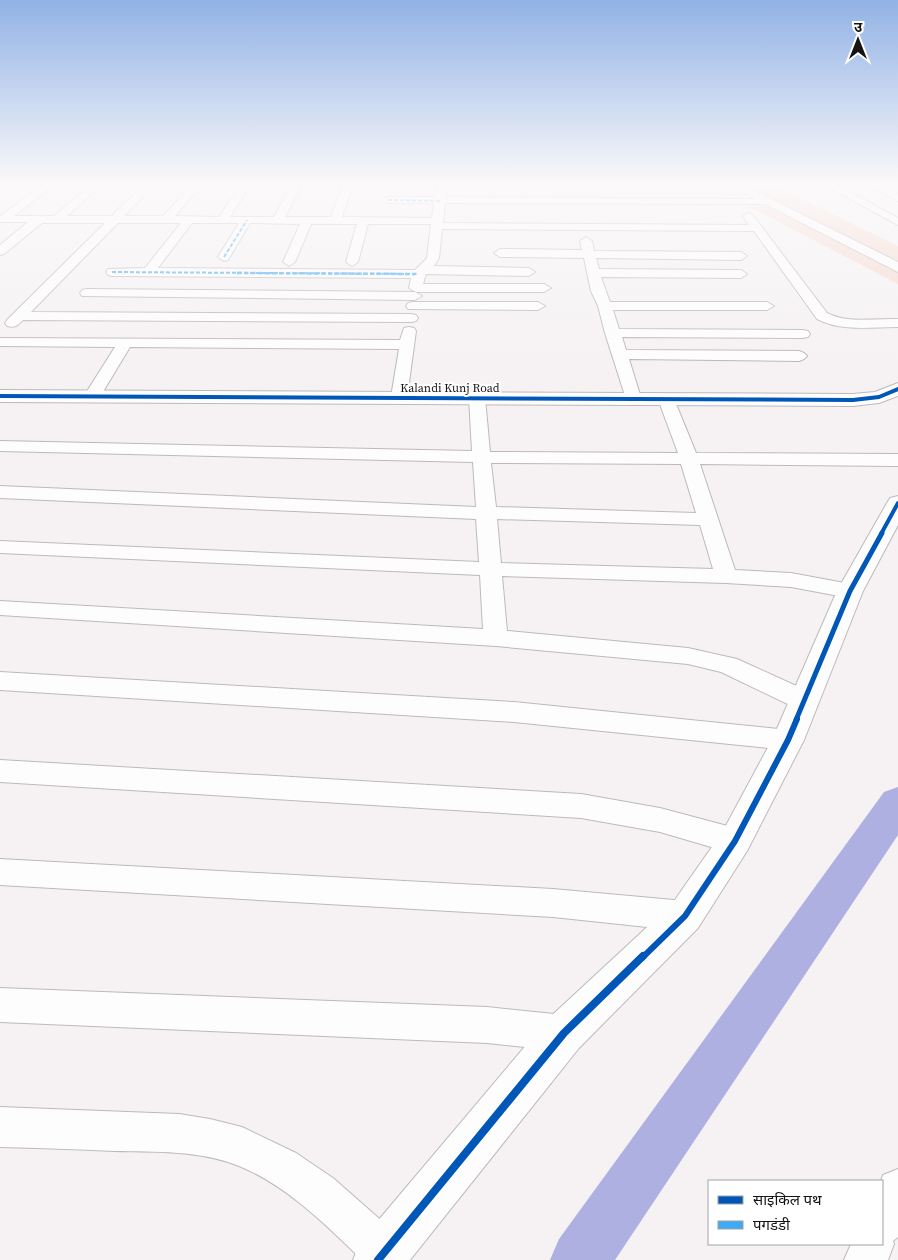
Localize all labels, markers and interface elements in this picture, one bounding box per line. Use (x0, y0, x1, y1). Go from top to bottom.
north arrow (833, 15, 883, 65)
text: उ (854, 17, 863, 37)
street label: Kalandi Kunj Road (400, 380, 500, 396)
legend (708, 1180, 883, 1245)
text: साइकिल पथ (753, 1189, 822, 1210)
text: पगडंडी (753, 1214, 791, 1235)

